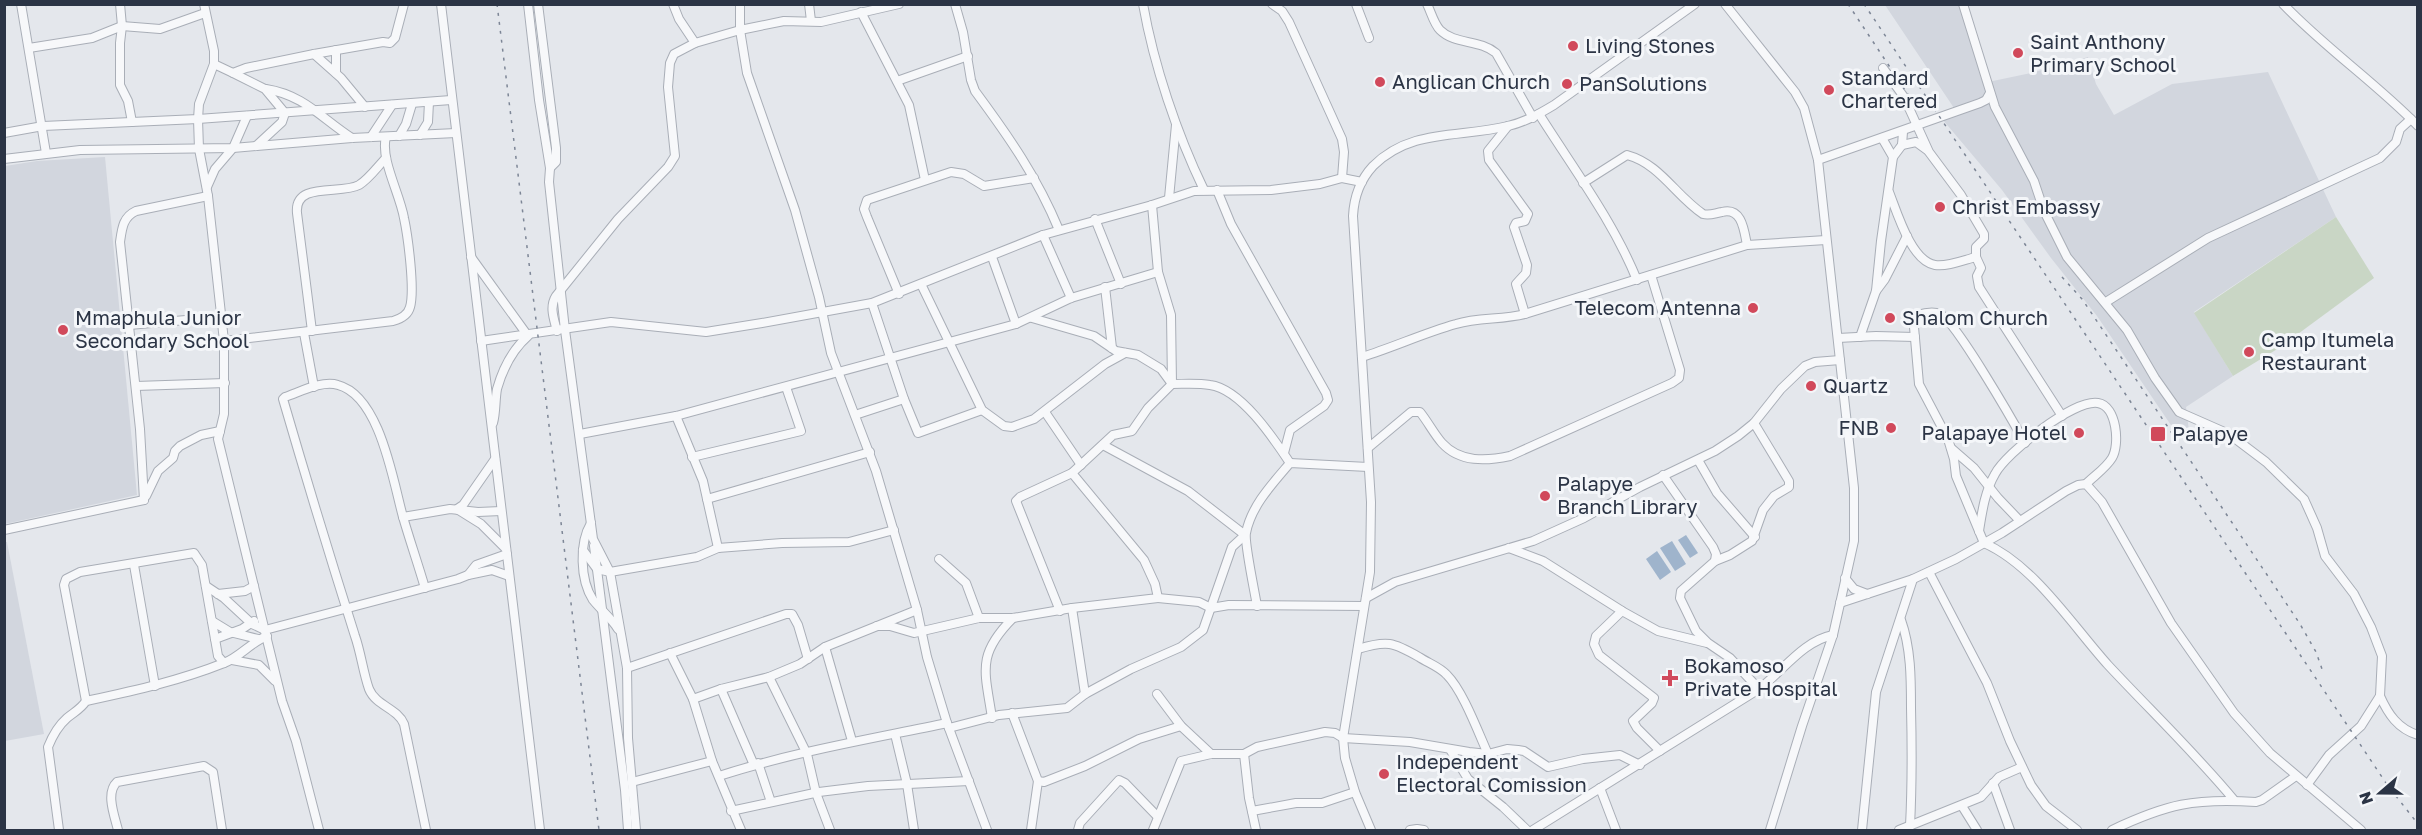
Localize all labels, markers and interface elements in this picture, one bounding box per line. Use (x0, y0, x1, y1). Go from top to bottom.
place label: Saint Anthony Primary School (2030, 29, 2176, 76)
place label: Living Stones (1585, 33, 1715, 57)
marker: Living Stones (1566, 39, 1580, 53)
marker: Saint Anthony Primary School (2011, 46, 2025, 60)
place label: Standard Chartered (1841, 65, 1938, 112)
place label: Anglican Church (1392, 69, 1550, 93)
place label: PanSolutions (1579, 71, 1707, 95)
marker: Anglican Church (1373, 75, 1387, 89)
marker: PanSolutions (1560, 77, 1574, 91)
marker: Standard Chartered (1822, 83, 1836, 97)
place label: Christ Embassy (1952, 194, 2101, 218)
marker: Christ Embassy (1933, 200, 1947, 214)
place label: Telecom Antenna (1574, 295, 1741, 319)
marker: Telecom Antenna (1746, 301, 1760, 315)
place label: Mmaphula Junior Secondary School (75, 305, 249, 352)
place label: Shalom Church (1902, 305, 2048, 329)
marker: Shalom Church (1883, 311, 1897, 325)
marker: Mmaphula Junior Secondary School (56, 323, 70, 337)
place label: Camp Itumela Restaurant (2261, 327, 2394, 374)
marker: Camp Itumela Restaurant (2242, 345, 2256, 359)
place label: Quartz (1823, 373, 1888, 397)
marker: Quartz (1804, 379, 1818, 393)
place label: FNB (1839, 415, 1879, 439)
place label: Palapaye Hotel (1921, 420, 2067, 444)
marker: FNB (1884, 421, 1898, 435)
place label: Palapye (2172, 421, 2248, 445)
marker: Palapye (2149, 425, 2167, 443)
marker: Palapaye Hotel (2072, 426, 2086, 440)
place label: Palapye Branch Library (1557, 471, 1697, 518)
marker: Palapye Branch Library (1538, 489, 1552, 503)
place label: Bokamoso Private Hospital (1684, 653, 1838, 700)
marker: Bokamoso Private Hospital (1661, 669, 1679, 687)
place label: Independent Electoral Comission (1396, 749, 1587, 796)
north arrow (2350, 763, 2410, 823)
marker: Independent Electoral Comission (1377, 767, 1391, 781)
text: N (2354, 789, 2377, 807)

